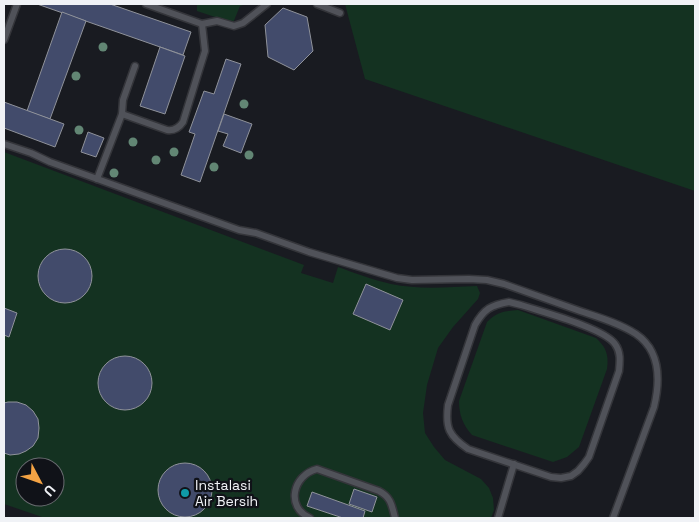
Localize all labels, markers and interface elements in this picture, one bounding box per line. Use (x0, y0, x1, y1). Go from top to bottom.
north arrow (15, 457, 65, 507)
place label: Instalasi Air Bersih (195, 476, 258, 510)
text: U (40, 481, 60, 500)
marker: Instalasi Air Bersih (179, 487, 191, 499)

